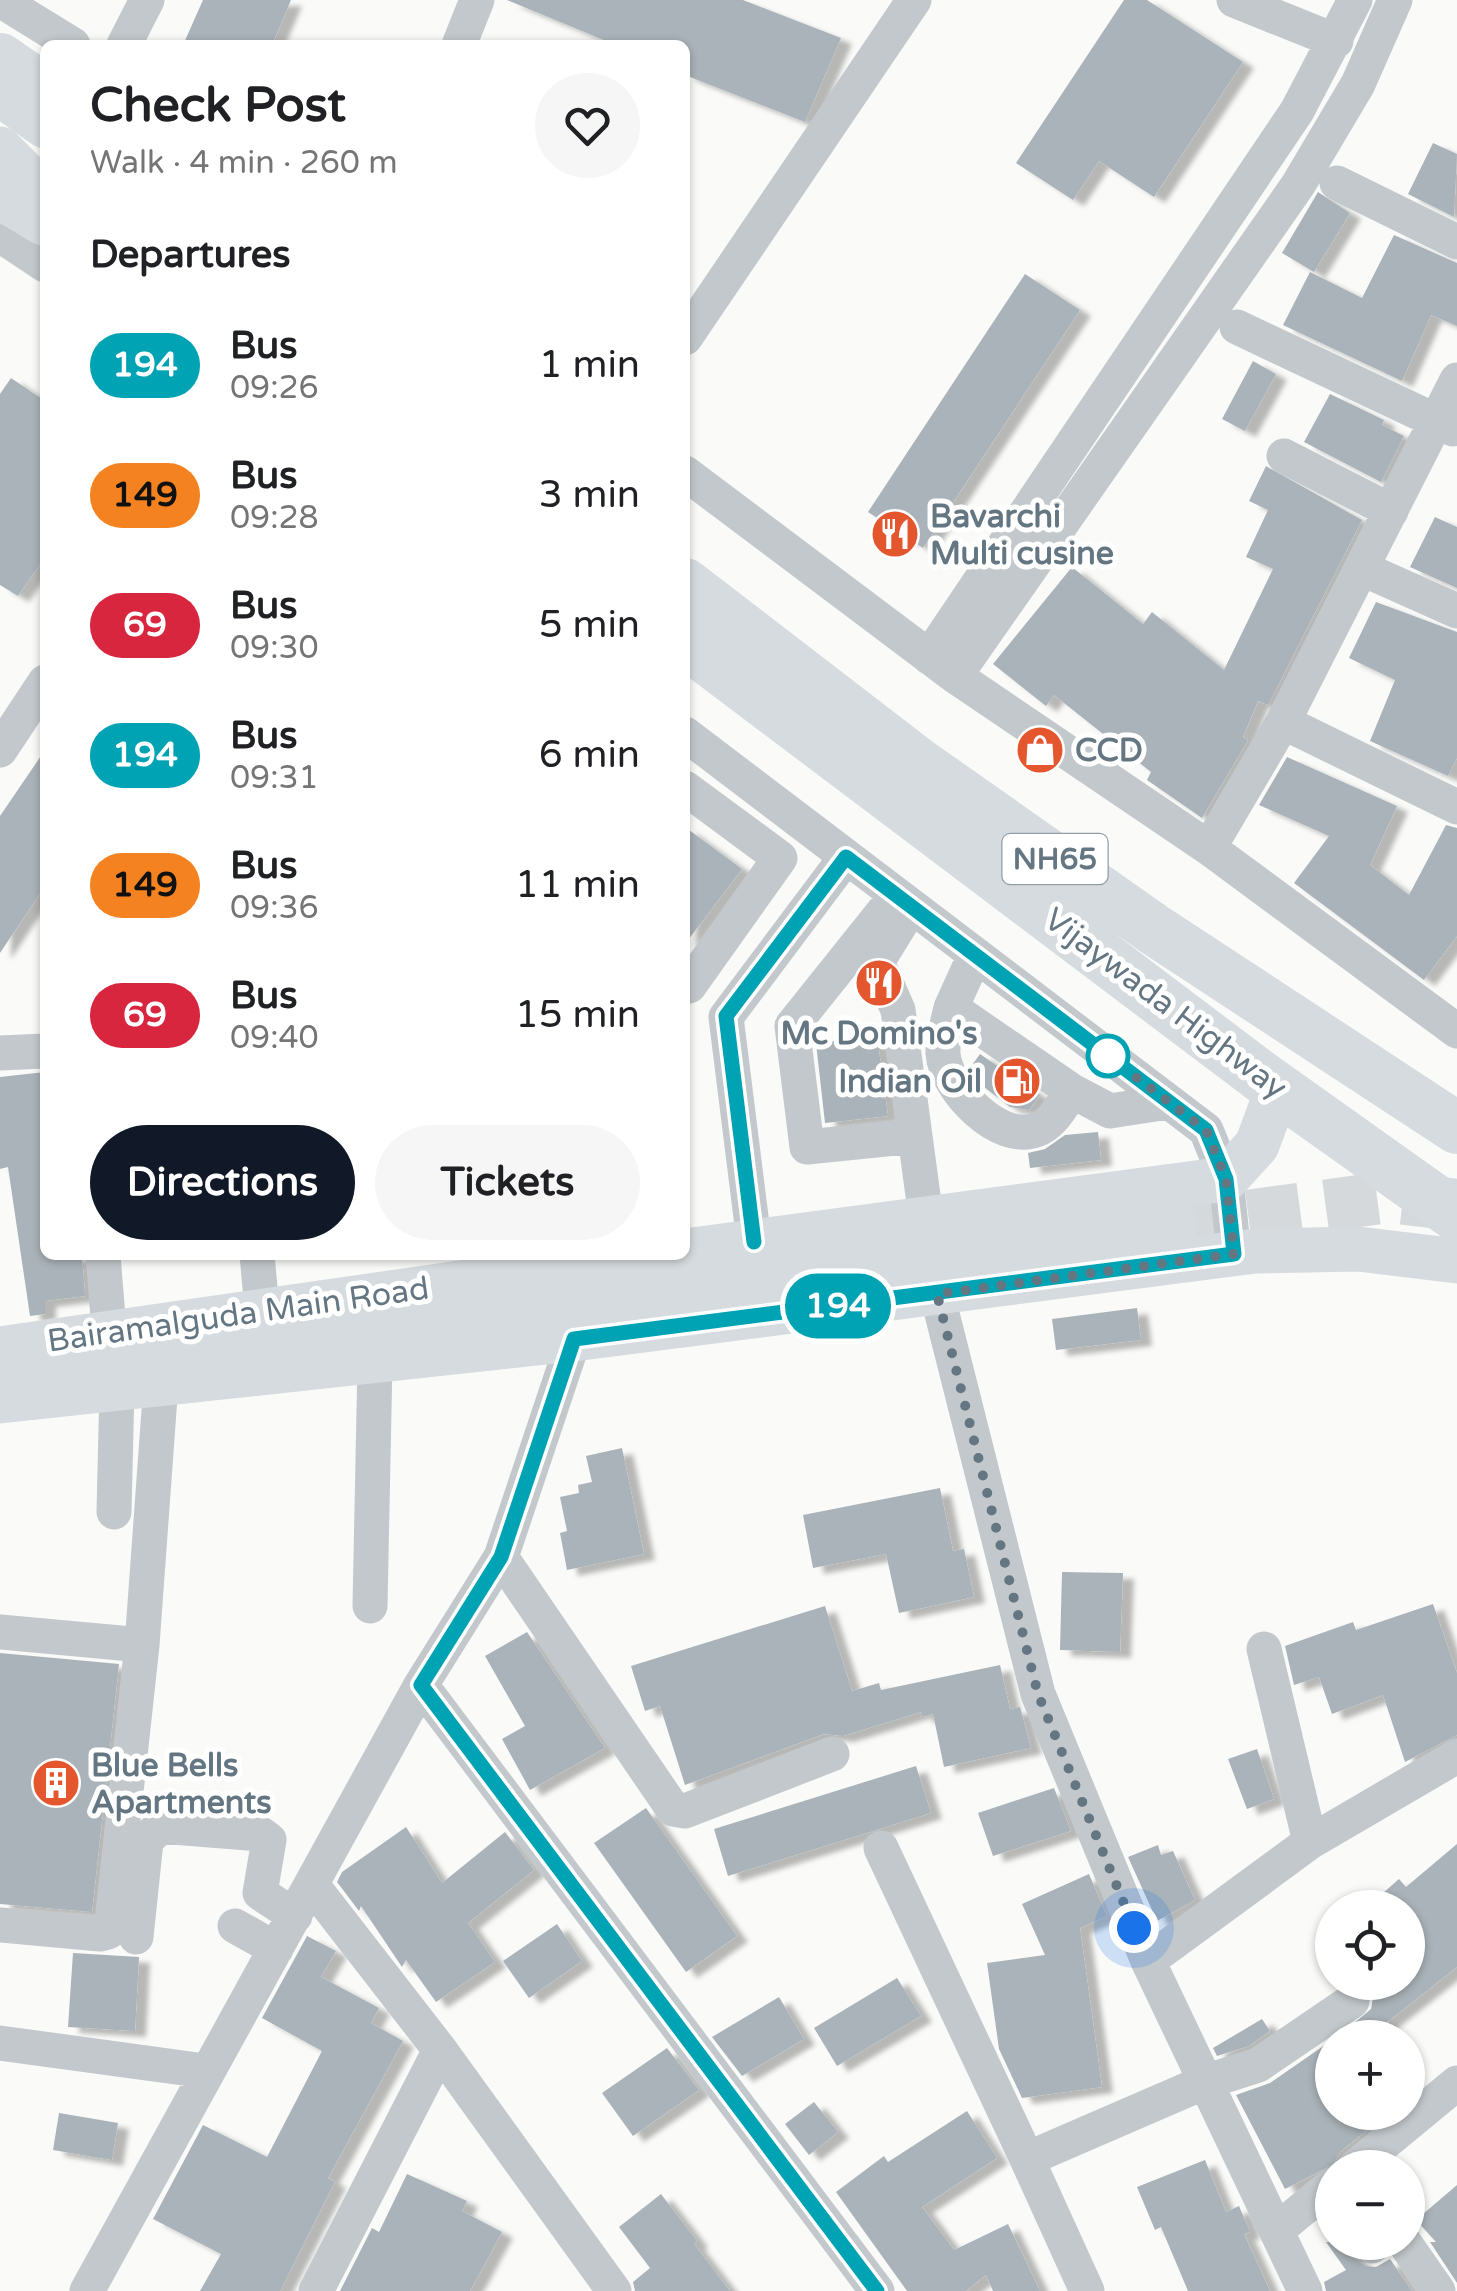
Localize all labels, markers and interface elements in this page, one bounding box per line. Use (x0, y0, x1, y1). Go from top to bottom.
button: heart (535, 73, 640, 178)
text: Check Post (90, 77, 346, 135)
text: Walk · 4 min · 260 m (90, 144, 398, 182)
text: Departures (90, 232, 291, 278)
text: Bus (230, 323, 297, 369)
text: 1 min (539, 342, 640, 388)
text: 194 (112, 344, 178, 386)
text: 09:26 (230, 369, 319, 407)
text: Bus (230, 453, 297, 499)
text: 3 min (539, 472, 640, 518)
text: 149 (112, 474, 178, 516)
place label: Bavarchi Multi cusine (930, 498, 1114, 573)
text: 09:28 (230, 499, 319, 537)
restaurant icon: Bavarchi Multi cusine (869, 508, 921, 560)
text: Bus (230, 583, 297, 629)
text: 5 min (539, 602, 640, 648)
text: 69 (123, 604, 167, 646)
text: 09:30 (230, 629, 319, 667)
text: Bus (230, 713, 297, 759)
shop icon: CCD (1014, 724, 1066, 776)
text: 6 min (539, 732, 640, 778)
place label: CCD (1075, 732, 1143, 770)
text: 194 (112, 734, 178, 776)
text: 09:31 (230, 759, 319, 797)
road number: NH65 (1002, 834, 1108, 884)
text: Bus (230, 843, 297, 889)
text: 11 min (515, 862, 640, 908)
text: 149 (112, 864, 178, 906)
text: 09:36 (230, 889, 319, 927)
street label: Vijaywada Highway (1037, 900, 1294, 1107)
restaurant icon: Mc Domino's (853, 957, 905, 1009)
text: Bus (230, 973, 297, 1019)
text: 15 min (515, 992, 640, 1038)
text: 69 (123, 994, 167, 1036)
place label: Mc Domino's (780, 1015, 978, 1053)
text: 09:40 (230, 1019, 319, 1057)
unlabelled marker (1087, 1035, 1129, 1077)
fuel station icon: Indian Oil (991, 1055, 1043, 1107)
place label: Indian Oil (838, 1063, 982, 1101)
button: Directions (90, 1125, 355, 1240)
button: Tickets (375, 1125, 640, 1240)
street label: Bairamalguda Main Road (45, 1269, 431, 1361)
line badge: 194 (780, 1274, 896, 1338)
text: 194 (805, 1285, 871, 1327)
place label: Blue Bells Apartments (91, 1747, 272, 1822)
building icon: Blue Bells Apartments (30, 1757, 82, 1809)
map controls (1315, 1890, 1425, 2260)
button: locate (1315, 1890, 1425, 2000)
your location (1109, 1903, 1159, 1953)
button: + (1315, 2020, 1425, 2130)
button: − (1315, 2150, 1425, 2260)

